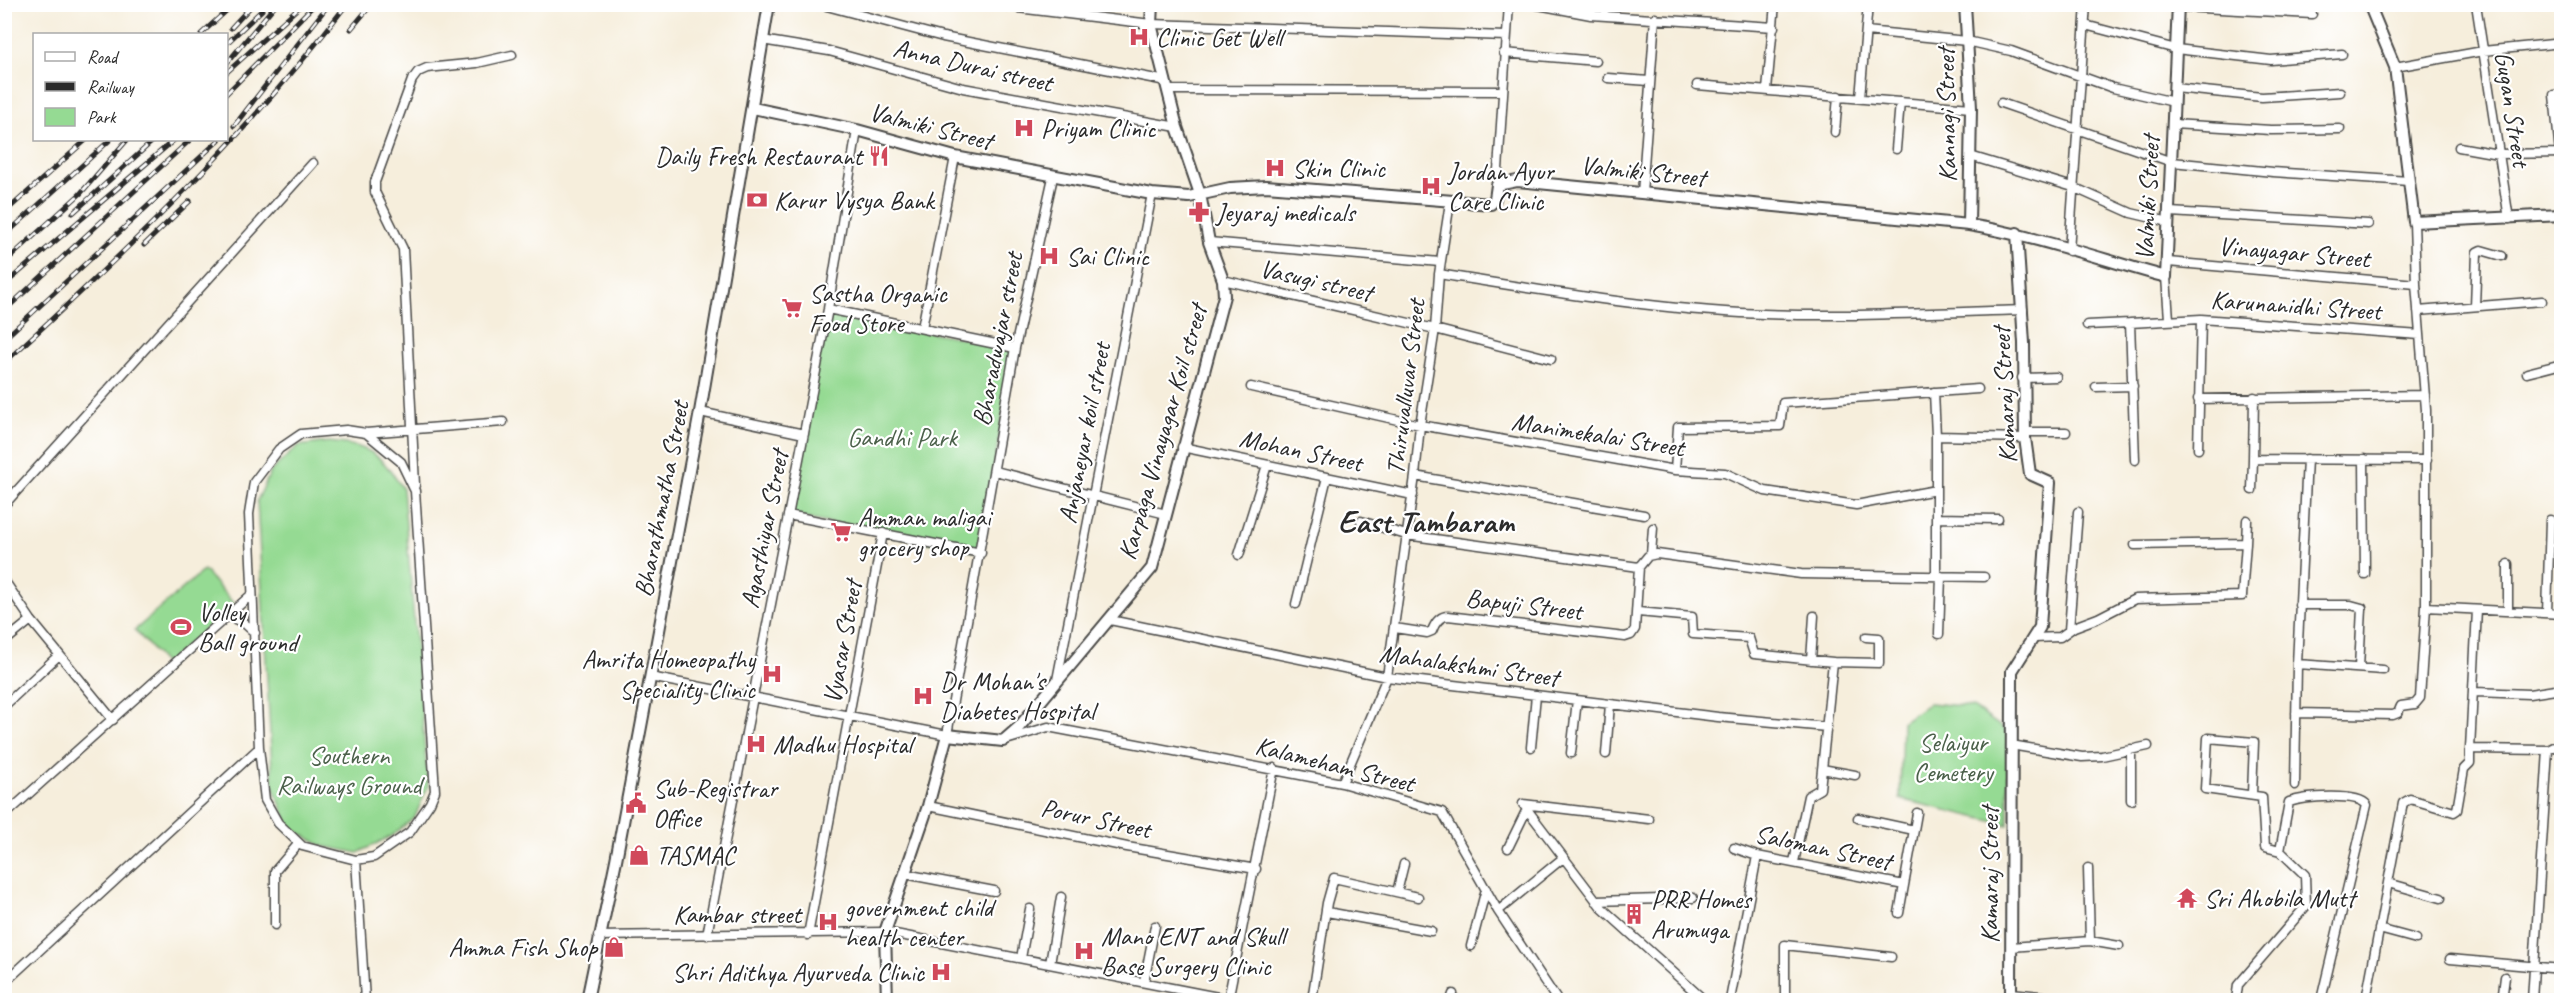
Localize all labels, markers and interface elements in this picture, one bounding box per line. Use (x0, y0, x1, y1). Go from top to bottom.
place label: Clinic Get Well (1156, 21, 1287, 54)
hospital icon: Clinic Get Well (1127, 25, 1151, 49)
street label: Anna Durai street (890, 31, 1058, 100)
legend (33, 33, 228, 141)
street label: Kannagi Street (1929, 44, 1964, 182)
text: Road (87, 46, 120, 68)
street label: Gugan Street (2487, 49, 2538, 171)
text: Railway (87, 76, 135, 98)
street label: Valmiki Street (866, 95, 999, 158)
text: Park (87, 106, 117, 128)
place label: Priyam Clinic (1041, 112, 1157, 145)
hospital icon: Priyam Clinic (1012, 116, 1036, 140)
street label: Valmiki Street (2128, 131, 2167, 261)
place label: Daily Fresh Restaurant (655, 140, 864, 173)
restaurant icon: Daily Fresh Restaurant (867, 144, 891, 168)
street label: Valmiki Street (1579, 149, 1710, 195)
place label: Skin Clinic (1292, 152, 1386, 185)
place label: Jordan Ayur Care Clinic (1446, 155, 1555, 218)
hospital icon: Skin Clinic (1263, 156, 1287, 180)
hospital icon: Jordan Ayur Care Clinic (1419, 174, 1443, 198)
place label: Karur Vysya Bank (774, 184, 936, 217)
bank icon: Karur Vysya Bank (745, 188, 769, 212)
place label: Jeyaraj medicals (1214, 196, 1357, 229)
pharmacy icon: Jeyaraj medicals (1187, 200, 1211, 224)
street label: Vinayagar Street (2217, 229, 2373, 276)
place label: Sai Clinic (1066, 240, 1150, 273)
hospital icon: Sai Clinic (1037, 244, 1061, 268)
street label: Bharadwajar street (965, 247, 1031, 428)
street label: Vasugi street (1257, 252, 1378, 310)
place label: Sastha Organic Food Store (809, 277, 948, 340)
street label: Karunanidhi Street (2210, 283, 2385, 328)
street label: Thiruvalluvar Street (1378, 295, 1433, 477)
supermarket icon: Sastha Organic Food Store (780, 296, 804, 320)
street label: Karpaga Vinayagar Koil street (1110, 298, 1216, 563)
street label: Kamaraj Street (1984, 323, 2025, 464)
street label: Anjaneyar koil street (1051, 338, 1119, 526)
street label: Bharathmatha Street (626, 396, 697, 600)
street label: Manimekalai Street (1509, 405, 1689, 465)
park label: Gandhi Park (847, 421, 958, 454)
street label: Mohan Street (1237, 421, 1368, 480)
street label: Agasthiyar Street (733, 444, 797, 611)
place label: Amman maligai grocery shop (858, 501, 994, 564)
district label: East Tambaram (1338, 501, 1516, 542)
supermarket icon: Amman maligai grocery shop (829, 520, 853, 544)
street label: Vyasar Street (815, 575, 870, 706)
street label: Bapuji Street (1464, 581, 1586, 628)
place label: Volley Ball ground (198, 596, 301, 659)
sports icon: Volley Ball ground (169, 615, 193, 639)
street label: Mahalakshmi Street (1377, 637, 1564, 695)
place label: Amrita Homeopathy Speciality Clinic (582, 643, 757, 706)
hospital icon: Amrita Homeopathy Speciality Clinic (760, 662, 784, 686)
place label: Dr Mohan's Diabetes Hospital (940, 665, 1099, 728)
hospital icon: Dr Mohan's Diabetes Hospital (911, 684, 935, 708)
park label: Selaiyur Cemetery (1913, 726, 1995, 789)
place label: Madhu Hospital (773, 728, 916, 761)
street label: Kalameham Street (1252, 729, 1420, 801)
hospital icon: Madhu Hospital (744, 732, 768, 756)
park label: Southern Railways Ground (276, 739, 425, 802)
place label: Sub-Registrar Office (653, 772, 779, 835)
public building icon: Sub-Registrar Office (624, 791, 648, 815)
street label: Porur Street (1038, 791, 1156, 847)
street label: Kamaraj Street (1973, 803, 2006, 943)
street label: Saloman Street (1752, 817, 1897, 879)
place label: TASMAC (656, 839, 738, 872)
shop icon: TASMAC (627, 843, 651, 867)
place label: Sri Ahobila Mutt (2204, 882, 2358, 915)
place label: PRR Homes Arumuga (1651, 883, 1753, 946)
temple icon: Sri Ahobila Mutt (2175, 886, 2199, 910)
place label: government child health center (845, 891, 997, 954)
street label: Kambar street (673, 898, 803, 931)
building icon: PRR Homes Arumuga (1622, 902, 1646, 926)
hospital icon: government child health center (816, 910, 840, 934)
place label: Mano ENT and Skull Base Surgery Clinic (1101, 920, 1289, 983)
place label: Amma Fish Shop (448, 931, 599, 964)
shop icon: Amma Fish Shop (602, 935, 626, 959)
hospital icon: Mano ENT and Skull Base Surgery Clinic (1072, 939, 1096, 963)
place label: Shri Adithya Ayurveda Clinic (672, 956, 926, 989)
hospital icon: Shri Adithya Ayurveda Clinic (929, 960, 953, 984)

